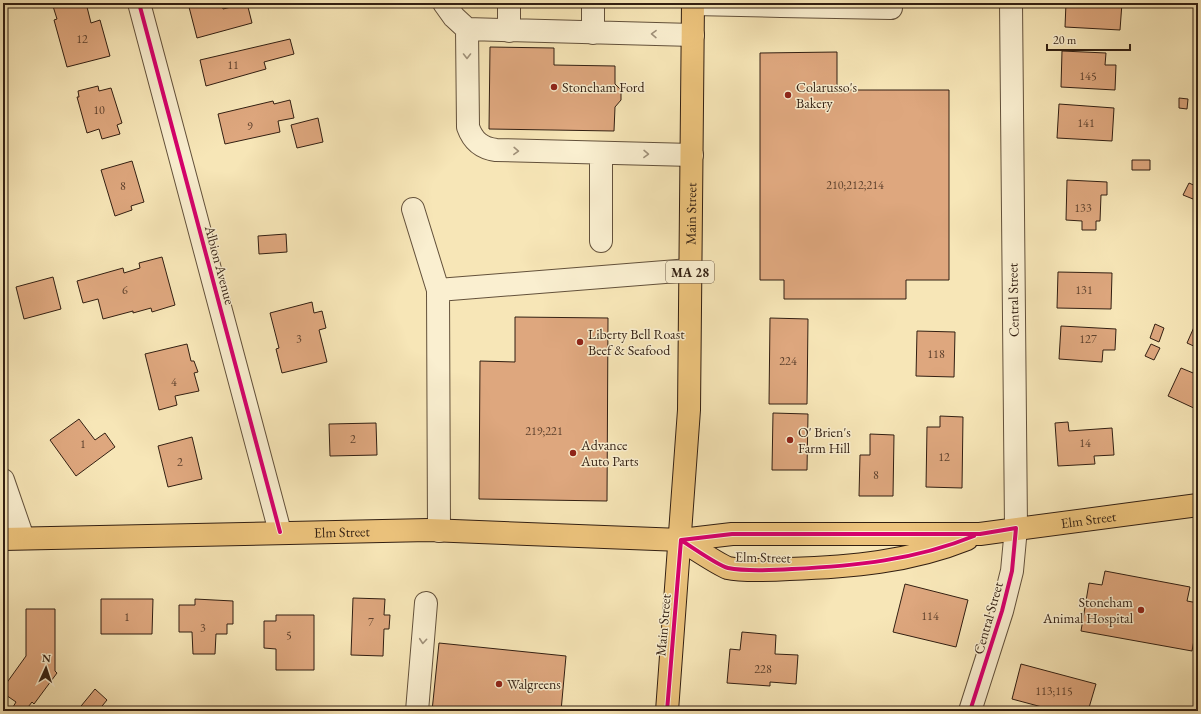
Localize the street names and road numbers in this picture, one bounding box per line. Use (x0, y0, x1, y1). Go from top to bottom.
street label: Main Street (682, 182, 700, 245)
street label: Albion Avenue (201, 223, 239, 307)
road number: MA 28 (666, 261, 714, 283)
street label: Central Street (1003, 262, 1023, 337)
street label: Elm Street (1060, 507, 1118, 532)
street label: Elm Street (314, 522, 371, 541)
street label: Elm Street (735, 548, 792, 566)
street label: Central Street (969, 579, 1007, 656)
street label: Main Street (651, 593, 675, 657)

